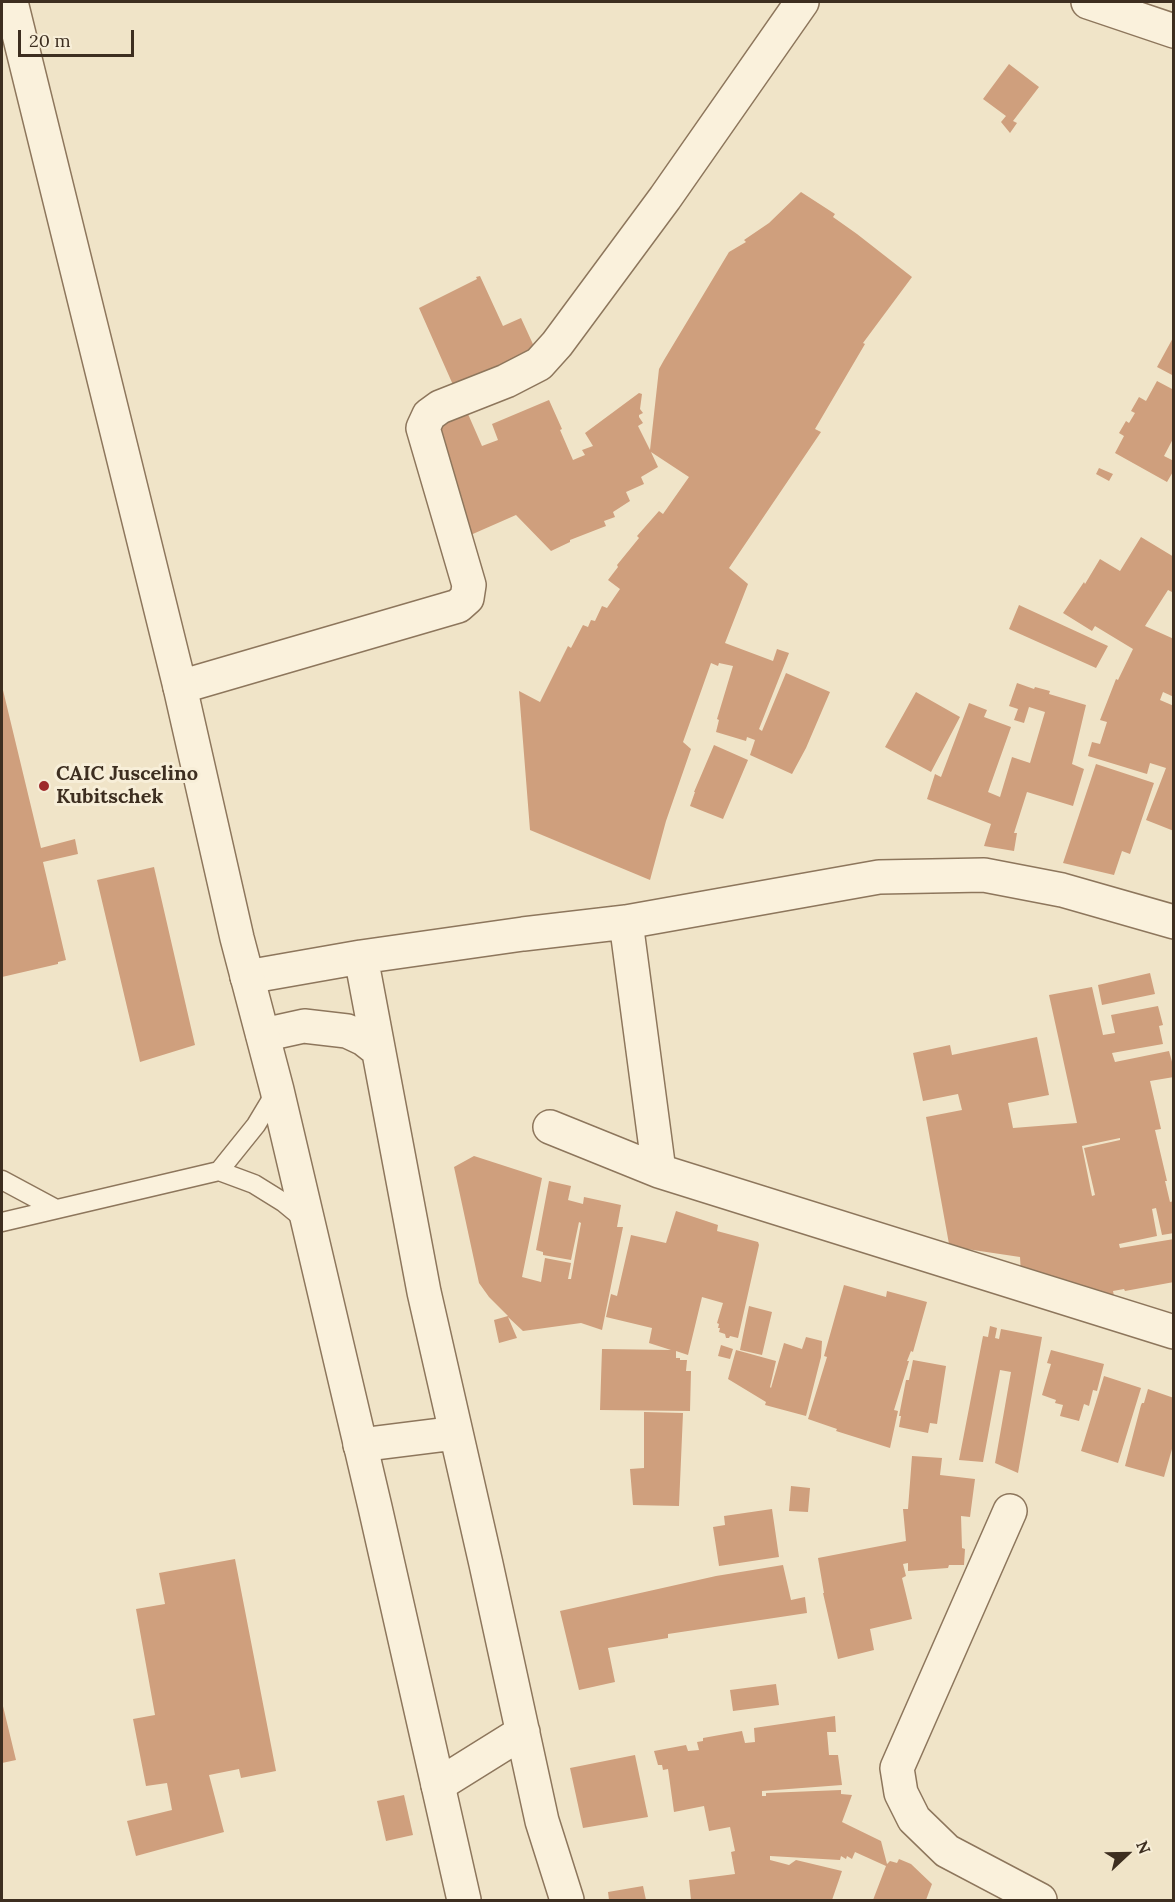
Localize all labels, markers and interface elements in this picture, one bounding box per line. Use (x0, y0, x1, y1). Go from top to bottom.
scale bar (21, 18, 136, 56)
text: 20 m (29, 29, 71, 52)
place label: CAIC Juscelino Kubitschek (56, 762, 198, 809)
marker: CAIC Juscelino Kubitschek (37, 779, 51, 793)
north arrow (1097, 1824, 1157, 1884)
text: N (1132, 1838, 1155, 1857)

